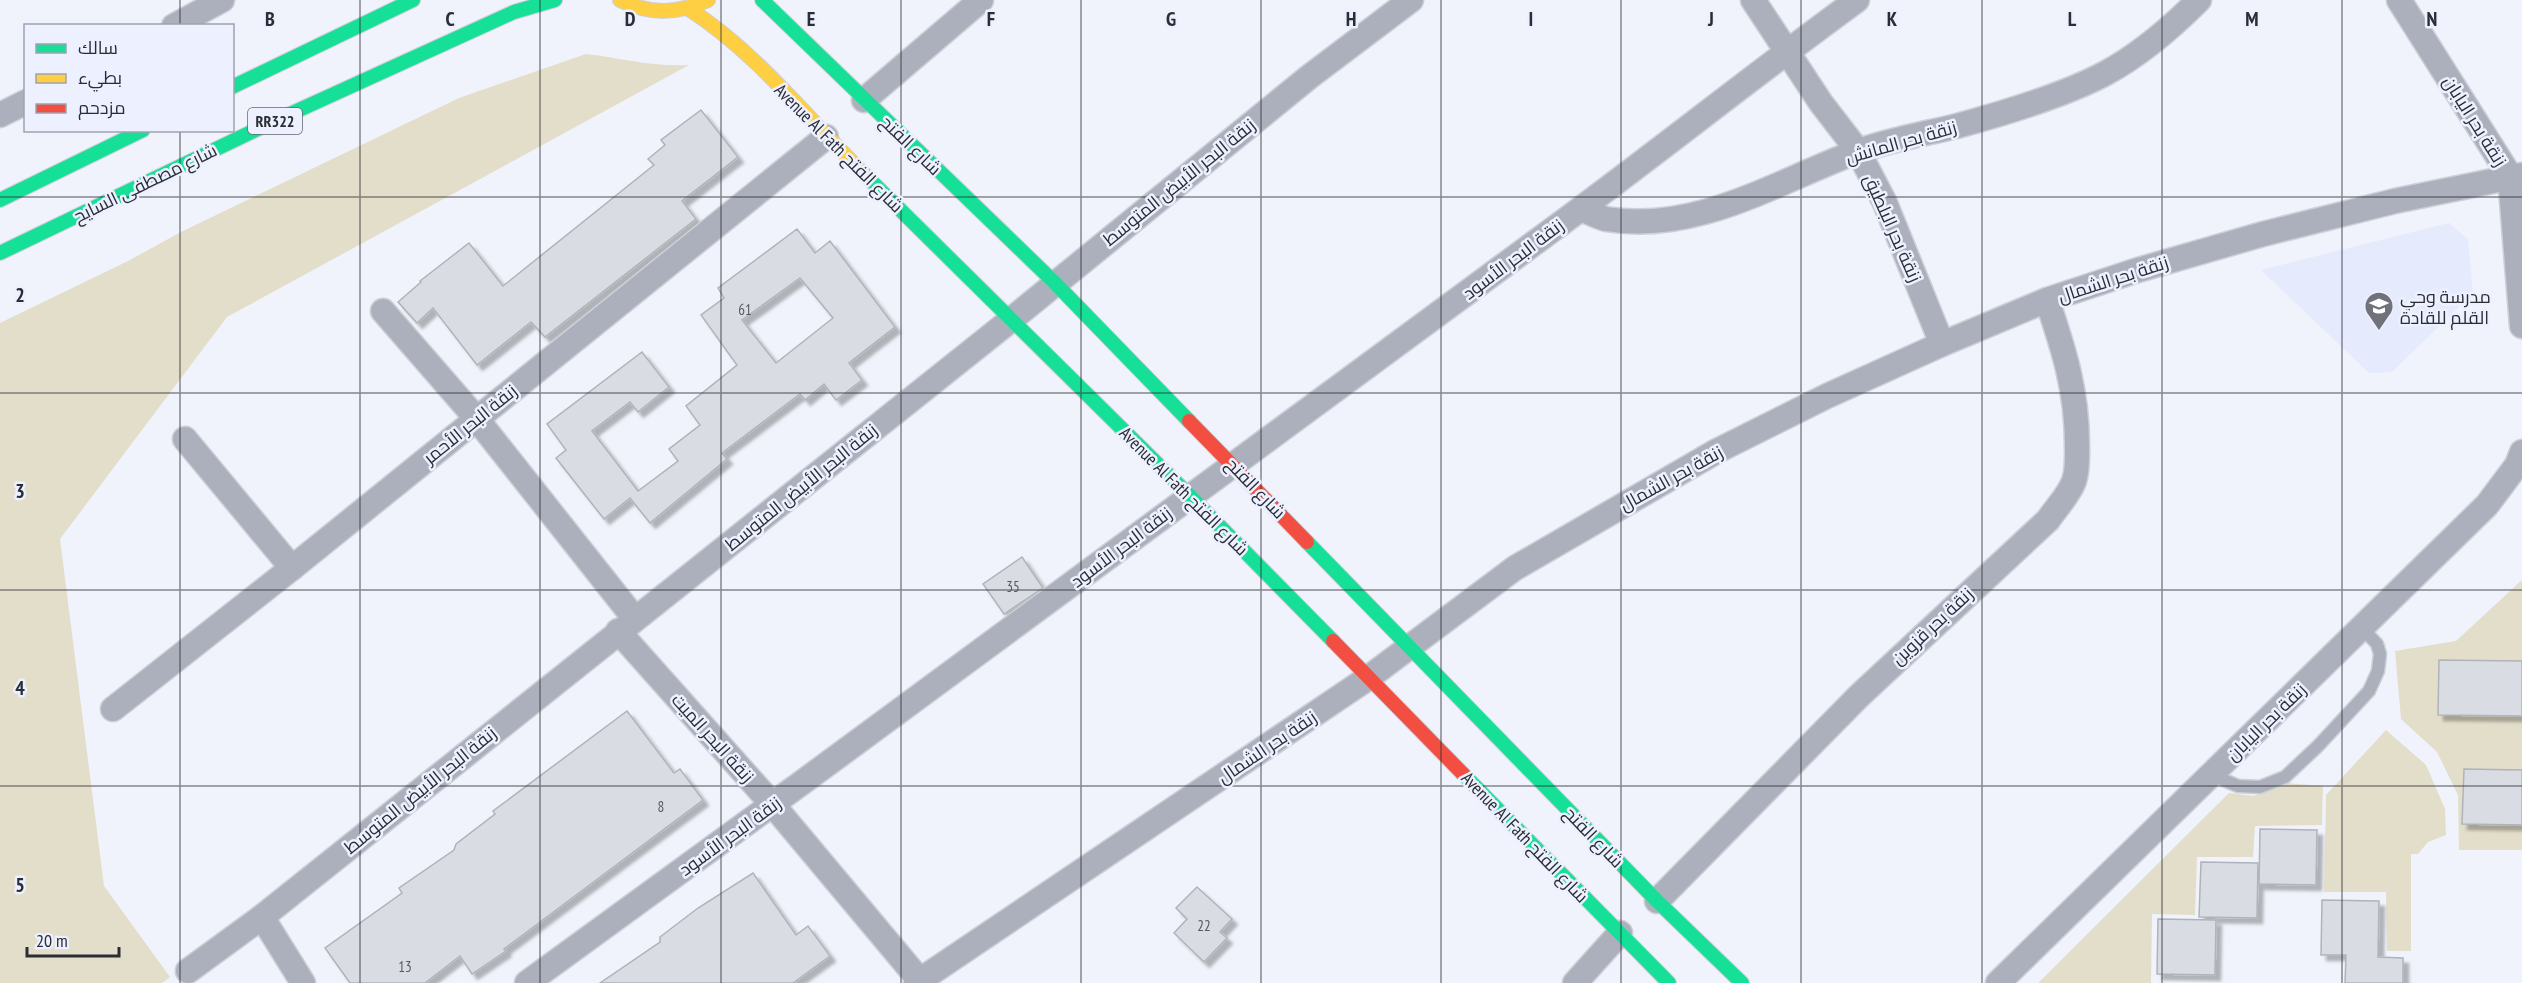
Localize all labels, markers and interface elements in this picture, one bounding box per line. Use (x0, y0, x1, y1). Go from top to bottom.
text: B (265, 6, 275, 32)
text: C (445, 6, 455, 32)
text: D (625, 6, 636, 32)
text: E (807, 6, 815, 32)
text: F (987, 6, 995, 32)
text: G (1166, 6, 1176, 32)
text: H (1346, 6, 1356, 32)
text: I (1529, 6, 1533, 32)
text: J (1707, 6, 1714, 32)
text: K (1887, 6, 1898, 32)
text: L (2068, 6, 2077, 32)
text: M (2245, 6, 2259, 32)
text: N (2427, 6, 2437, 32)
legend (24, 24, 234, 132)
text: سالك (78, 36, 118, 59)
text: بطيء (78, 66, 122, 92)
street label: زنقة بحر اليابان (2438, 71, 2512, 171)
street label: Avenue Al Fath شارع الفتح (769, 79, 908, 218)
text: مزدحم (78, 96, 126, 120)
road number: RR322 (248, 108, 302, 134)
street label: شارع الفتح (875, 110, 947, 181)
street label: زنقة البحر الأبيض المتوسط (1098, 113, 1260, 251)
street label: زنقة بحر المانش (1843, 115, 1959, 169)
street label: شارع مصطفى السايح (69, 138, 221, 229)
street label: زنقة بحر البلطيق (1858, 171, 1927, 286)
street label: زنقة البحر الأسود (1458, 213, 1568, 305)
street label: زنقة بحر الشمال (2055, 250, 2171, 308)
text: 2 (15, 282, 25, 308)
place label: مدرسة وحي القلم للقادة (2400, 285, 2491, 330)
school or university icon: مدرسة وحي القلم للقادة (2363, 290, 2395, 332)
house number: 61 (738, 300, 752, 319)
street label: زنقة البحر الأحمر (418, 379, 522, 470)
street label: زنقة البحر الأبيض المتوسط (720, 418, 882, 556)
street label: Avenue Al Fath شارع الفتح (1114, 422, 1253, 561)
street label: زنقة بحر الشمال (1615, 440, 1727, 516)
street label: شارع الفتح (1220, 452, 1291, 524)
text: 3 (15, 478, 25, 504)
street label: زنقة البحر الأسود (1066, 501, 1176, 593)
house number: 35 (1006, 577, 1020, 596)
street label: زنقة بحر قزوين (1886, 582, 1978, 670)
text: 4 (15, 675, 25, 701)
street label: زنقة بحر اليابان (2221, 678, 2311, 766)
street label: زنقة البحر الميت (667, 689, 759, 787)
street label: زنقة بحر الشمال (1213, 705, 1321, 789)
street label: زنقة البحر الأبيض المتوسط (339, 721, 501, 859)
street label: Avenue Al Fath شارع الفتح (1457, 767, 1593, 907)
street label: زنقة البحر الأسود (674, 791, 786, 881)
house number: 8 (658, 797, 664, 816)
street label: شارع الفتح (1560, 802, 1628, 872)
text: 5 (15, 872, 25, 898)
house number: 22 (1197, 916, 1211, 935)
scale bar (27, 920, 118, 958)
text: 20 m (36, 929, 68, 952)
house number: 13 (398, 957, 412, 976)

